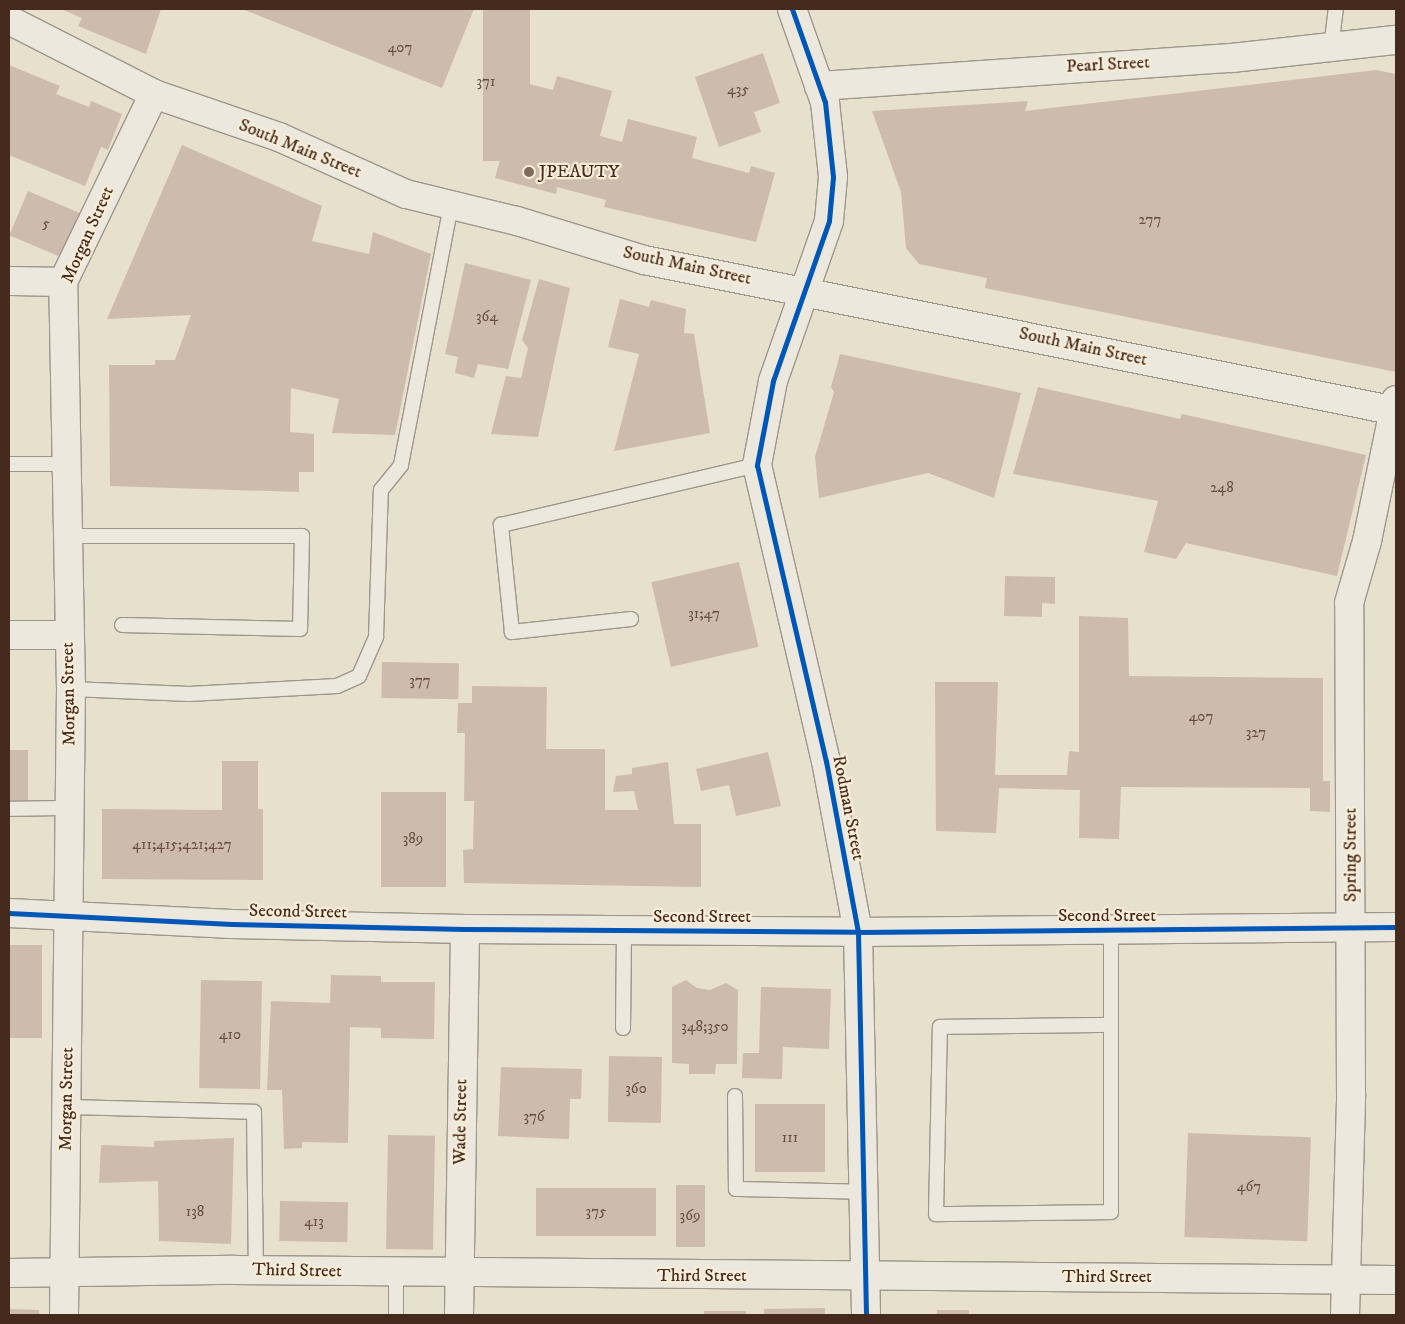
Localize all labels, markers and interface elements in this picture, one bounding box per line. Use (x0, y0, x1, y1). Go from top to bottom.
house number: 407 (388, 39, 412, 57)
street label: Pearl Street (1066, 52, 1150, 78)
house number: 371 (476, 73, 496, 91)
house number: 435 (727, 81, 749, 99)
street label: South Main Street (235, 115, 365, 183)
place label: JPEAUTY (539, 161, 619, 183)
marker: JPEAUTY (523, 166, 535, 178)
street label: Morgan Street (57, 183, 119, 287)
house number: 277 (1139, 211, 1161, 229)
house number: 5 (42, 215, 50, 233)
street label: South Main Street (621, 242, 753, 290)
house number: 364 (476, 308, 498, 326)
street label: South Main Street (1017, 323, 1149, 371)
house number: 248 (1210, 479, 1234, 497)
house number: 31;47 (688, 605, 720, 623)
street label: Morgan Street (57, 642, 81, 746)
house number: 377 (409, 672, 431, 690)
house number: 407 (1189, 708, 1213, 726)
house number: 327 (1246, 724, 1266, 742)
street label: Rodman Street (827, 754, 869, 862)
street label: Spring Street (1340, 808, 1362, 902)
house number: 389 (403, 830, 423, 848)
house number: 411;415;421;427 (132, 836, 232, 854)
street label: Second Street (249, 900, 347, 924)
street label: Second Street (1058, 905, 1156, 927)
street label: Second Street (653, 906, 751, 928)
house number: 348;350 (681, 1018, 729, 1036)
house number: 410 (219, 1026, 241, 1044)
street label: Morgan Street (55, 1047, 79, 1151)
street label: Wade Street (449, 1079, 473, 1165)
house number: 360 (625, 1080, 647, 1098)
house number: 376 (523, 1108, 545, 1126)
house number: 111 (782, 1129, 798, 1147)
house number: 467 (1237, 1178, 1261, 1196)
house number: 138 (186, 1203, 204, 1221)
house number: 375 (586, 1203, 606, 1221)
house number: 369 (680, 1207, 700, 1225)
house number: 413 (304, 1213, 324, 1231)
street label: Third Street (252, 1259, 342, 1283)
street label: Third Street (657, 1265, 747, 1287)
street label: Third Street (1062, 1266, 1152, 1288)

